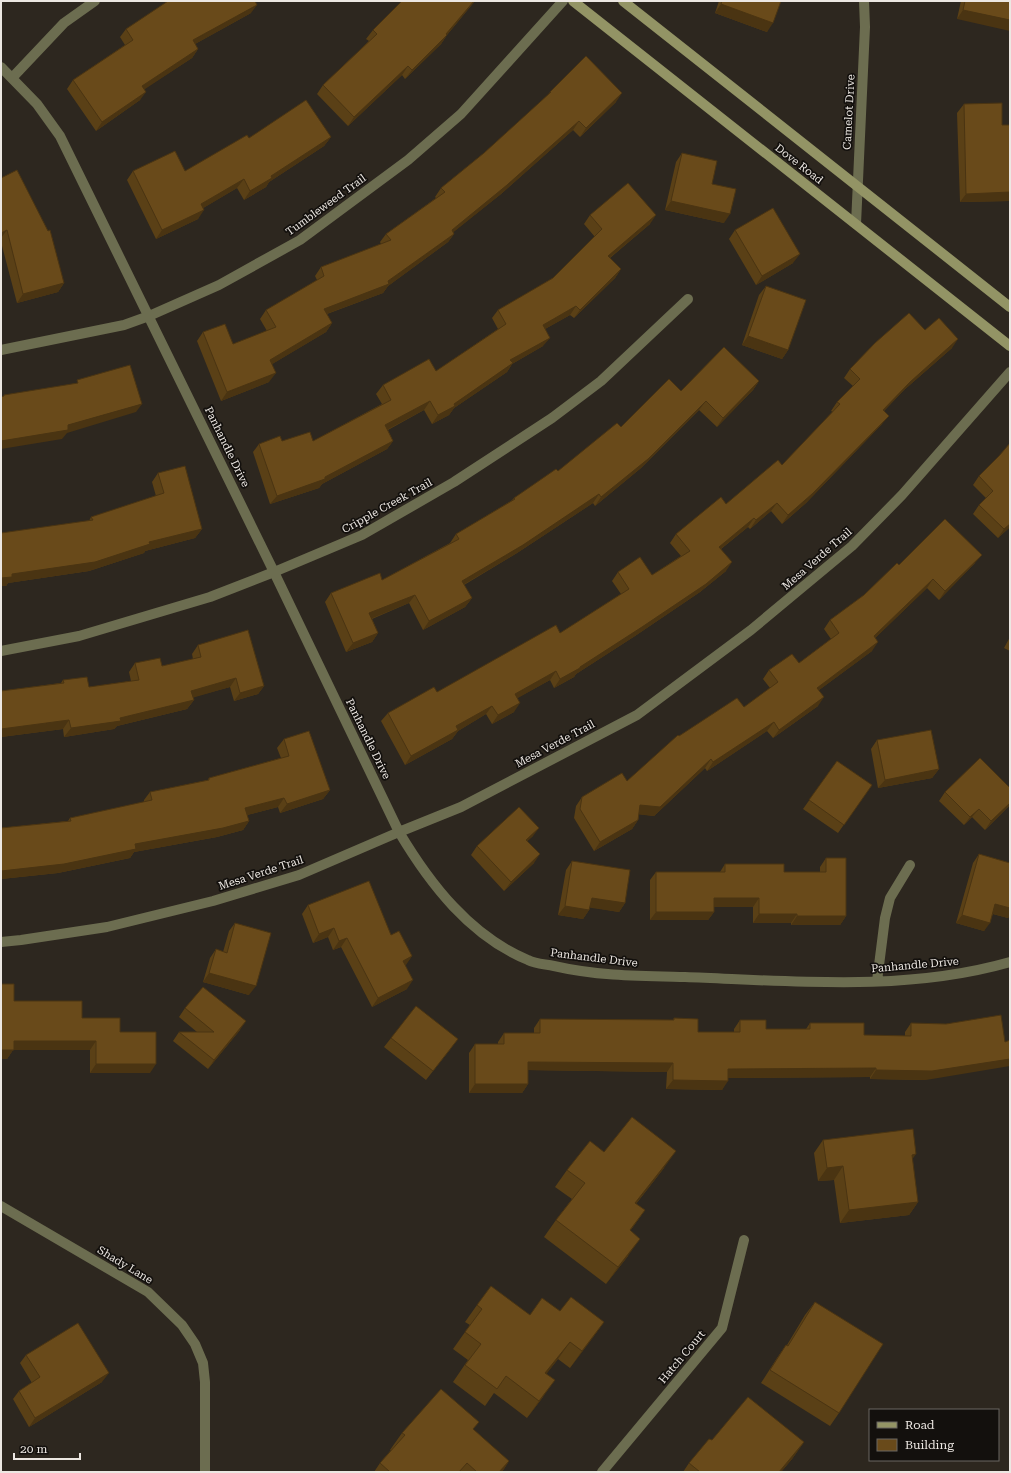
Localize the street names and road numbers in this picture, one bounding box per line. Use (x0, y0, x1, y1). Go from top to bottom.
street label: Camelot Drive (841, 74, 857, 150)
street label: Dove Road (773, 141, 825, 187)
street label: Tumbleweed Trail (283, 171, 369, 238)
street label: Panhandle Drive (202, 405, 252, 489)
street label: Cripple Creek Trail (340, 475, 435, 536)
street label: Mesa Verde Trail (779, 525, 855, 593)
street label: Panhandle Drive (343, 697, 393, 781)
street label: Mesa Verde Trail (513, 717, 598, 770)
street label: Mesa Verde Trail (217, 853, 306, 893)
street label: Panhandle Drive (550, 946, 638, 970)
street label: Panhandle Drive (871, 955, 959, 975)
street label: Shady Lane (95, 1243, 155, 1287)
street label: Hatch Court (656, 1328, 708, 1386)

